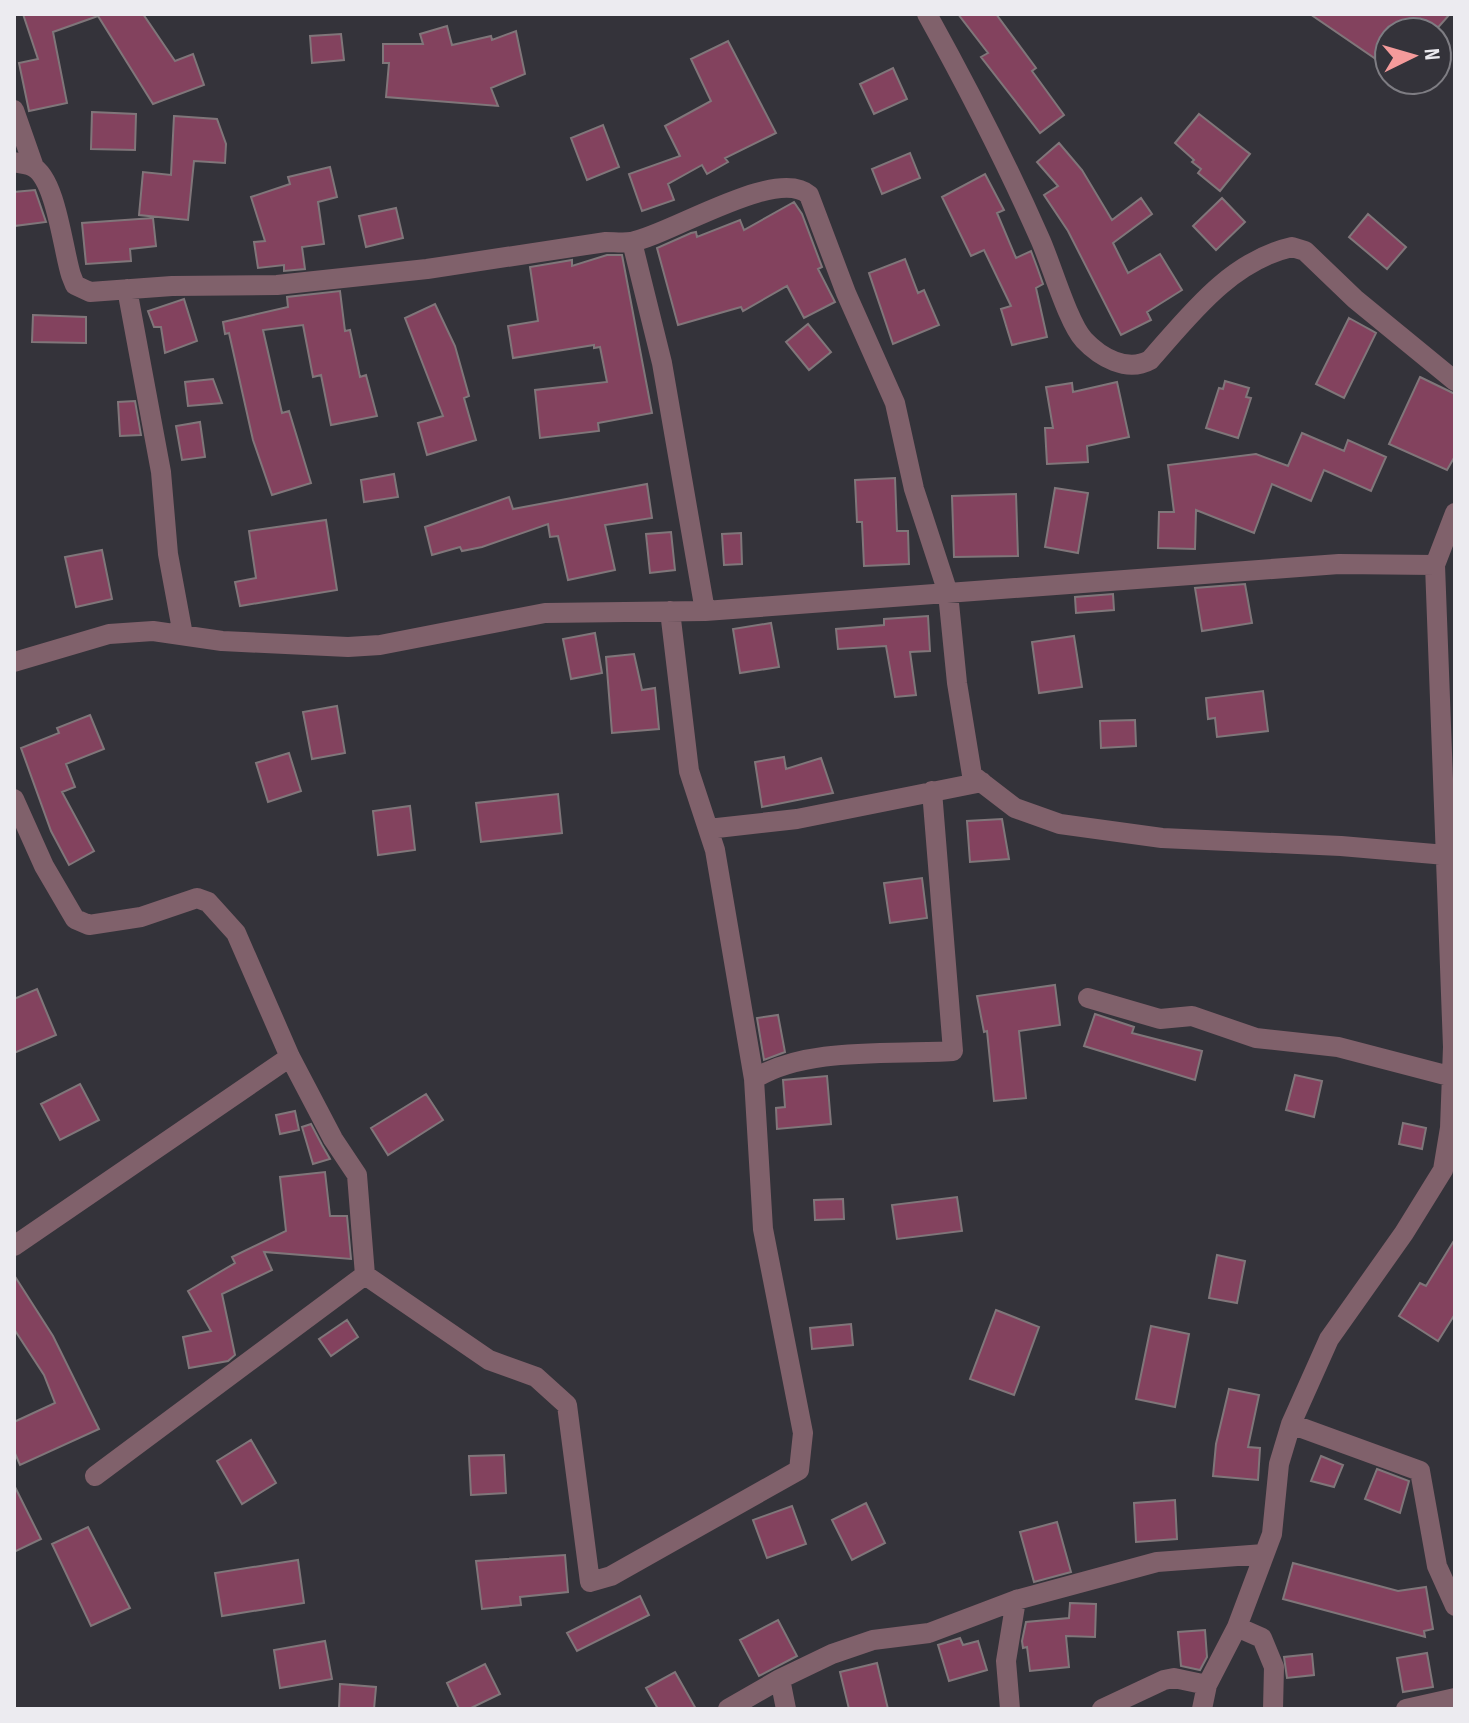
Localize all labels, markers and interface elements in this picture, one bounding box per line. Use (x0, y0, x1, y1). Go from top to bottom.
north arrow (1373, 16, 1453, 96)
text: N (1417, 47, 1445, 61)

